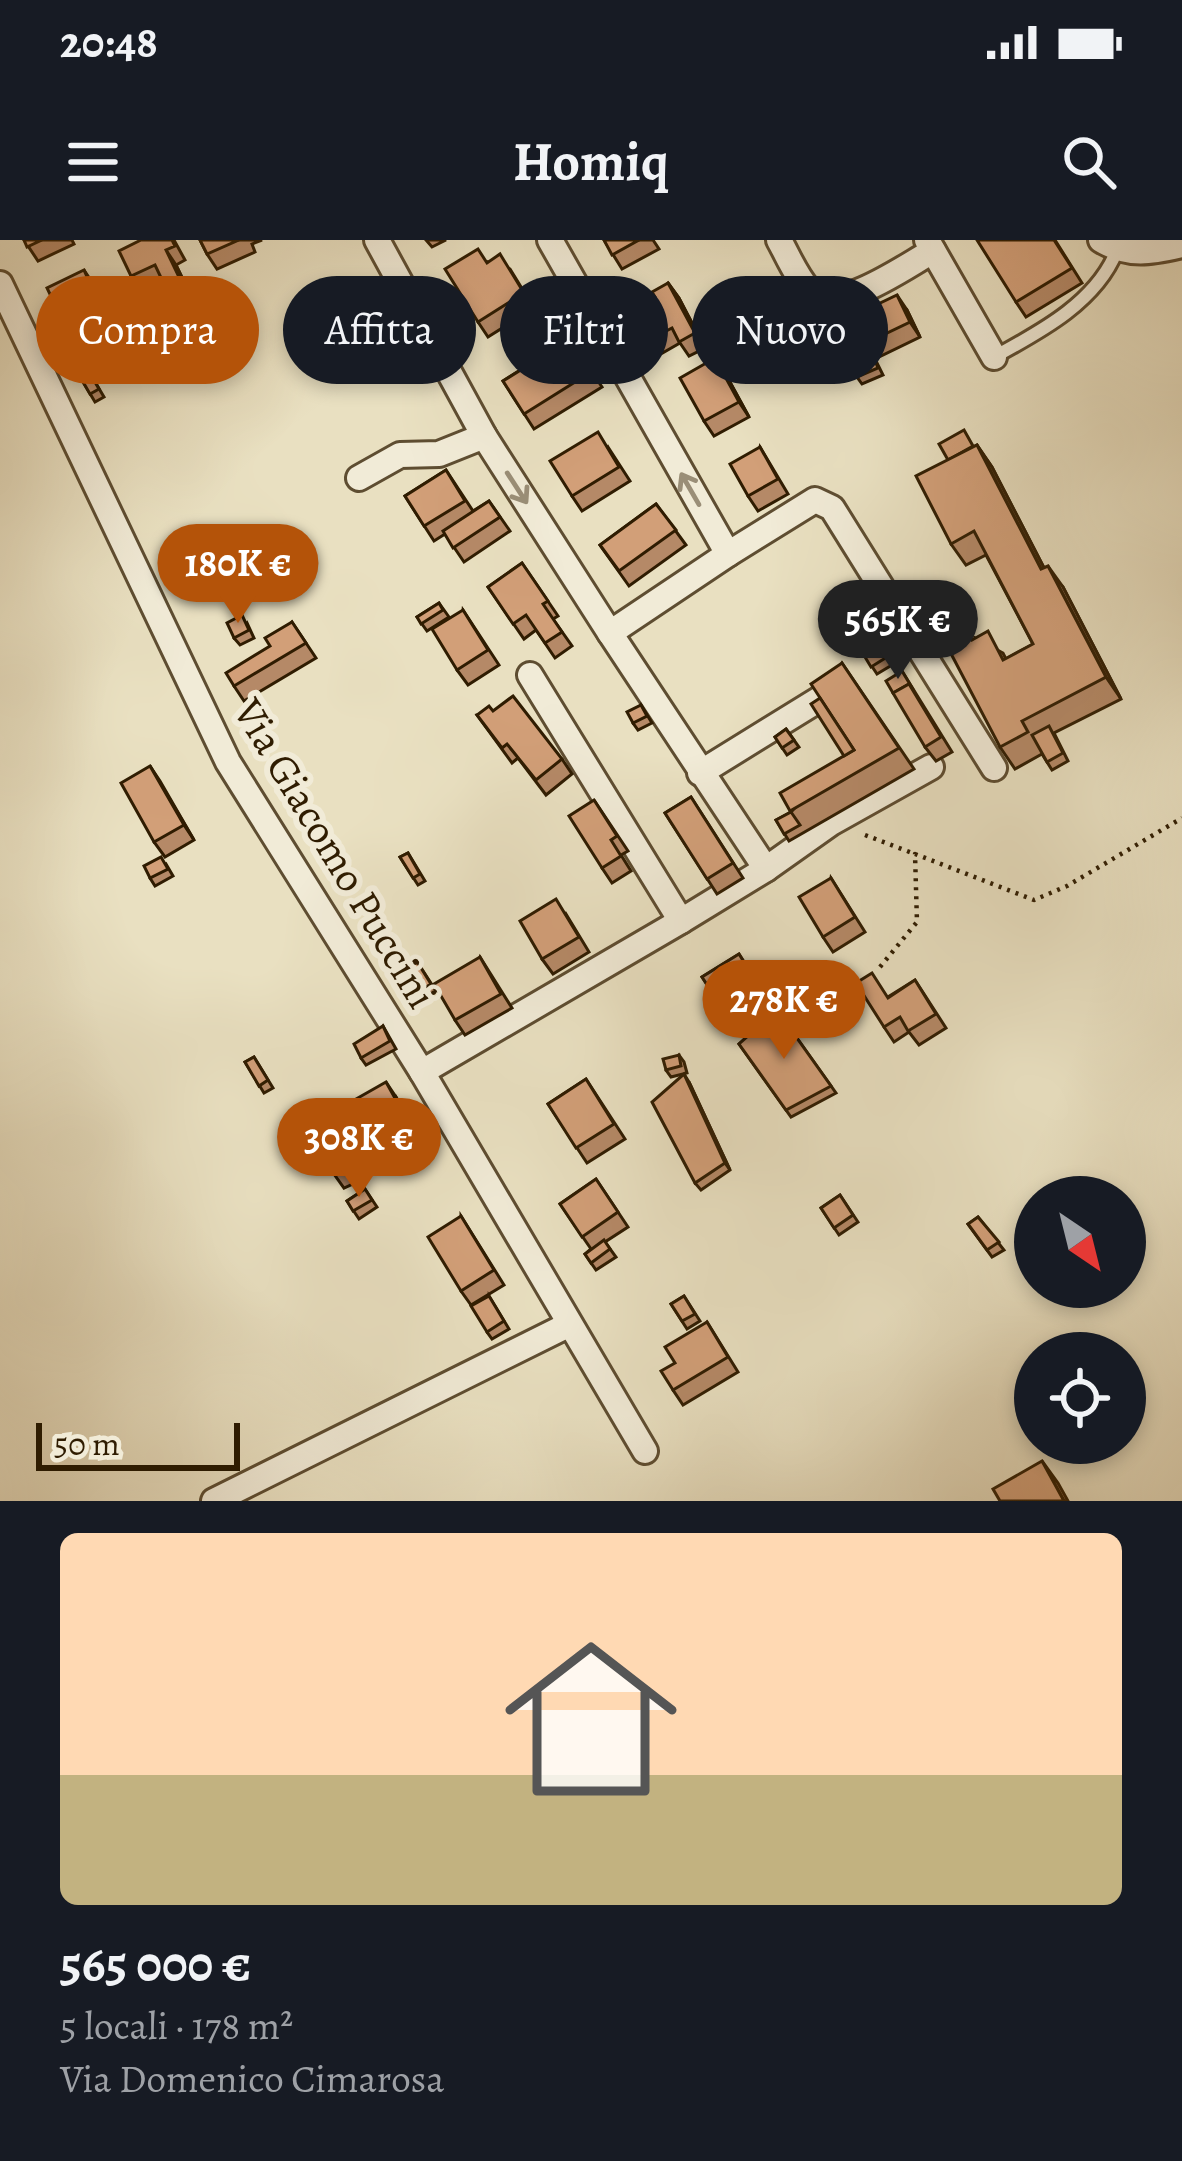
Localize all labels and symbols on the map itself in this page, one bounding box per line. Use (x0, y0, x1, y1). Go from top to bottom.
one-way arrow (505, 470, 530, 504)
one-way arrow (678, 472, 702, 507)
pin: 180K € (140, 524, 336, 626)
pin: 565K € (800, 580, 996, 682)
street label: Via Giacomo Puccini (220, 687, 451, 1019)
pin: 278K € (686, 960, 882, 1062)
pin: 308K € (261, 1098, 457, 1200)
north arrow (1014, 1176, 1146, 1308)
scale bar (36, 1417, 240, 1470)

